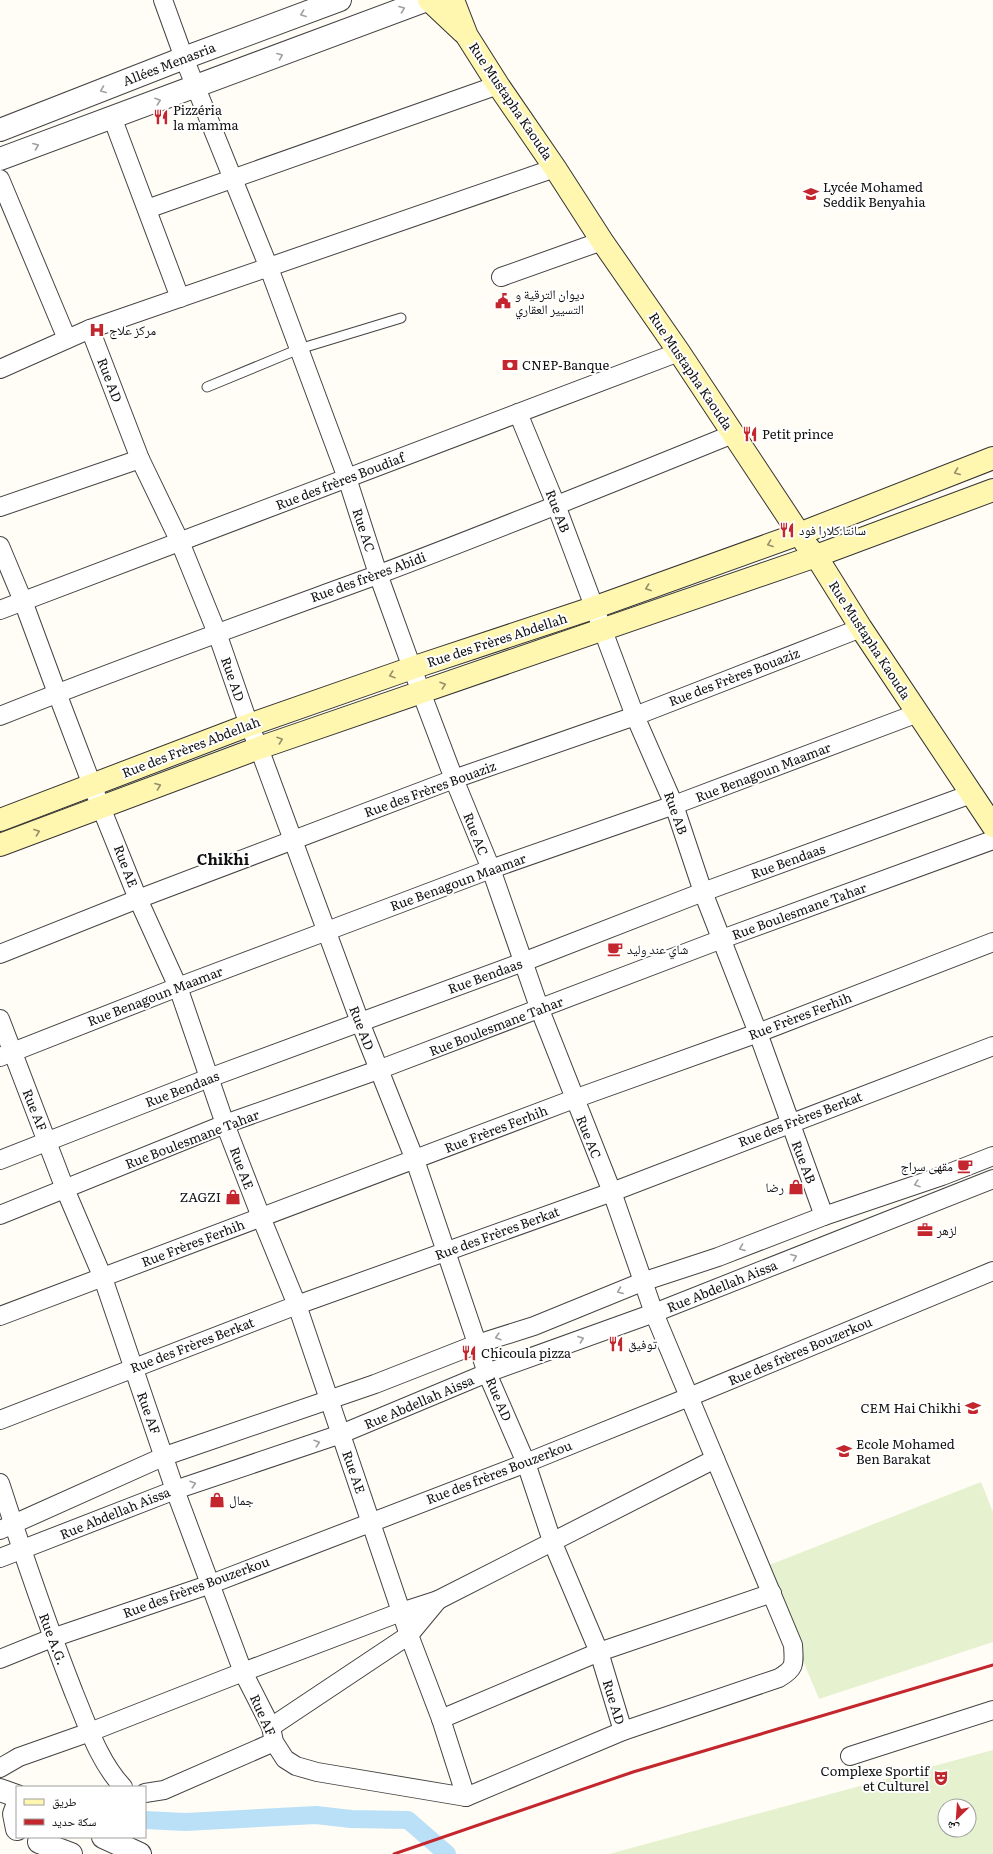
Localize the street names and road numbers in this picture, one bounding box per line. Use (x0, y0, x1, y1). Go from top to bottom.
street label: Allées Menasria (120, 37, 218, 90)
street label: Rue Mustapha Kaouda (465, 38, 558, 163)
street label: Rue Mustapha Kaouda (645, 308, 738, 433)
street label: Rue AD (93, 355, 128, 405)
street label: Rue des frères Boudiaf (273, 447, 408, 514)
street label: Rue AB (542, 487, 575, 535)
street label: Rue AC (349, 506, 380, 554)
street label: Rue des frères Abidi (307, 547, 429, 606)
street label: Rue Mustapha Kaouda (825, 577, 916, 703)
street label: Rue des Frères Abdellah (424, 608, 570, 671)
street label: Rue des Frères Bouaziz (666, 643, 802, 710)
street label: Rue AD (217, 654, 250, 704)
street label: Rue des Frères Abdellah (119, 711, 263, 782)
street label: Rue Benagoun Maamar (692, 737, 834, 806)
street label: Rue des Frères Bouaziz (361, 756, 498, 821)
street label: Rue AB (660, 789, 693, 837)
street label: Rue AC (459, 809, 494, 858)
street label: Rue Bendaas (748, 838, 828, 883)
street label: Rue AE (110, 842, 143, 890)
street label: Rue Benagoun Maamar (387, 848, 529, 915)
street label: Rue Boulesmane Tahar (729, 877, 870, 944)
street label: Rue Bendaas (445, 953, 525, 998)
street label: Rue Benagoun Maamar (84, 961, 226, 1030)
street label: Rue Frères Ferhih (745, 987, 855, 1044)
street label: Rue Boulesmane Tahar (426, 991, 566, 1060)
street label: Rue AD (345, 1003, 380, 1053)
street label: Rue Bendaas (142, 1066, 222, 1111)
street label: Rue AF (18, 1086, 53, 1134)
street label: Rue des Frères Berkat (735, 1086, 865, 1151)
street label: Rue Frères Ferhih (441, 1100, 551, 1157)
street label: Rue Boulesmane Tahar (122, 1104, 262, 1173)
street label: Rue AC (572, 1112, 607, 1161)
street label: Rue AB (788, 1138, 821, 1186)
street label: Rue AE (226, 1144, 259, 1192)
street label: Rue des Frères Berkat (432, 1201, 563, 1264)
street label: Rue Frères Ferhih (138, 1214, 248, 1271)
street label: Rue Abdellah Aissa (664, 1255, 780, 1316)
street label: Rue des Frères Berkat (127, 1312, 257, 1377)
street label: Rue des frères Bouzerkou (725, 1312, 875, 1390)
street label: Rue Abdellah Aissa (361, 1370, 477, 1433)
street label: Rue AD (482, 1374, 517, 1424)
street label: Rue AF (133, 1389, 166, 1437)
street label: Rue des frères Bouzerkou (423, 1435, 574, 1508)
street label: Rue AE (338, 1448, 371, 1496)
street label: Rue Abdellah Aissa (57, 1482, 173, 1543)
street label: Rue des frères Bouzerkou (120, 1551, 272, 1622)
street label: Rue A.G. (35, 1610, 72, 1667)
street label: Rue AD (599, 1677, 630, 1727)
street label: Rue AF (246, 1691, 281, 1739)

